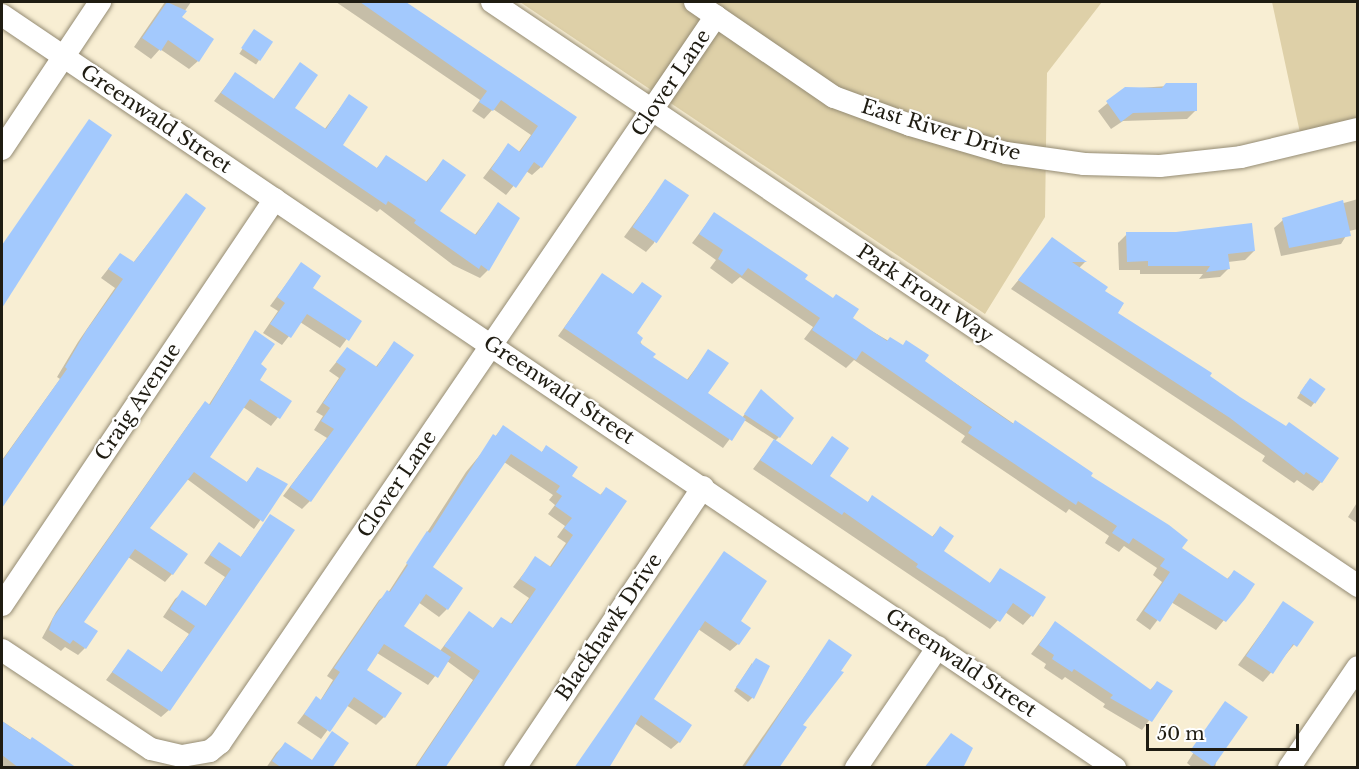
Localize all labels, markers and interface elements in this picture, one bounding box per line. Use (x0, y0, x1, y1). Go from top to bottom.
street label: Clover Lane (626, 25, 716, 141)
street label: Greenwald Street (76, 60, 236, 178)
street label: East River Drive (858, 94, 1024, 166)
street label: Park Front Way (852, 239, 998, 349)
street label: Greenwald Street (479, 331, 639, 449)
street label: Craig Avenue (90, 338, 186, 466)
street label: Clover Lane (352, 426, 442, 542)
street label: Blackhawk Drive (551, 549, 667, 705)
street label: Greenwald Street (881, 604, 1041, 722)
scale bar (1149, 712, 1302, 750)
text: 50 m (1157, 723, 1205, 745)

